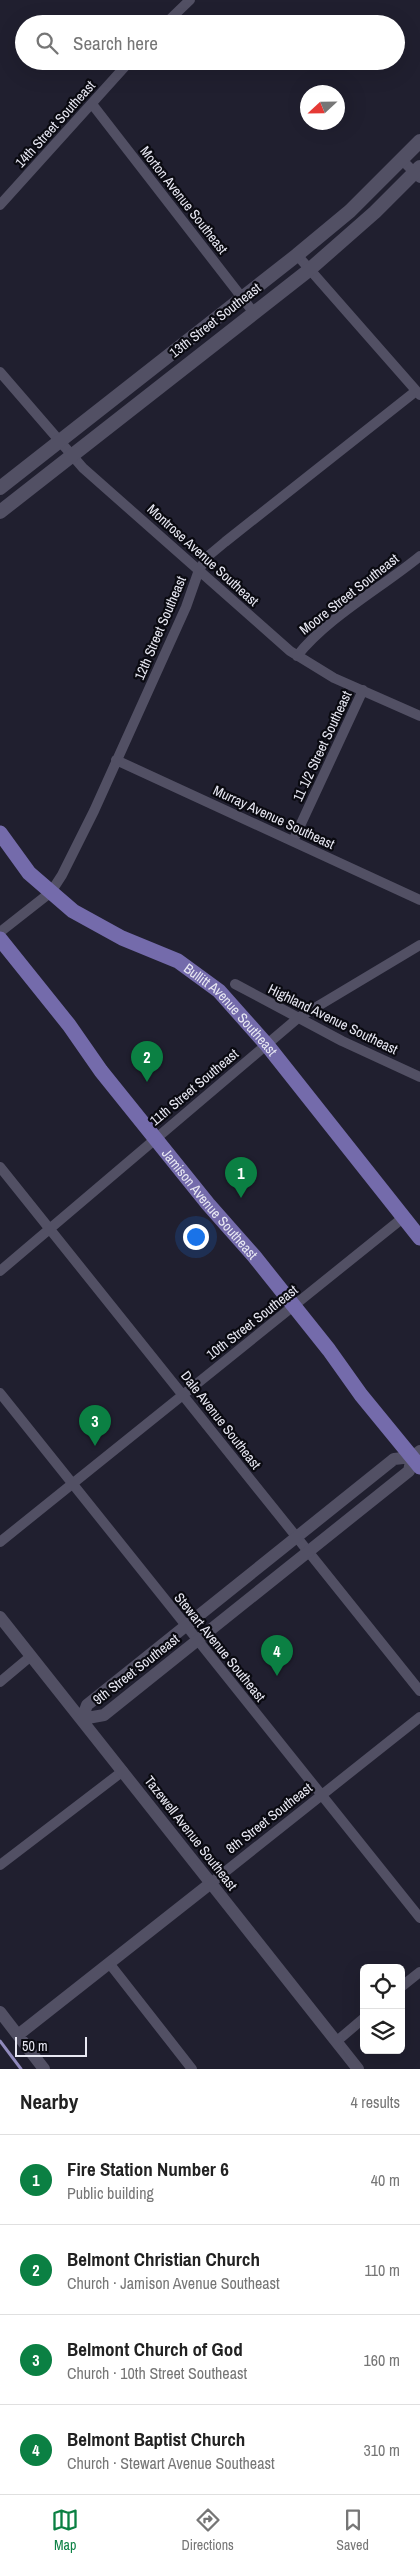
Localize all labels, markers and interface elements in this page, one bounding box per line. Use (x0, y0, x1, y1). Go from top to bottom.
search box (15, 15, 405, 70)
icon: search (33, 29, 61, 57)
text: Search here (73, 30, 158, 56)
street label: 14th Street Southeast (11, 77, 99, 171)
north arrow (300, 85, 345, 130)
street label: Morton Avenue Southeast (136, 142, 232, 258)
street label: 13th Street Southeast (166, 279, 264, 361)
street label: Montrose Avenue Southeast (143, 500, 263, 610)
street label: Moore Street Southeast (296, 550, 402, 638)
street label: 12th Street Southeast (130, 573, 190, 683)
street label: 11 1/2 Street Southeast (289, 688, 355, 804)
street label: Murray Avenue Southeast (210, 781, 338, 853)
street label: Bullitt Avenue Southeast (180, 959, 281, 1060)
street label: Highland Avenue Southeast (265, 980, 401, 1058)
pin: 2 (131, 1041, 163, 1082)
street label: 11th Street Southeast (146, 1045, 242, 1129)
street label: Jamison Avenue Southeast (158, 1145, 262, 1263)
pin: 1 (225, 1157, 257, 1198)
your location (183, 1224, 209, 1250)
street label: 10th Street Southeast (203, 1281, 301, 1363)
street label: Dale Avenue Southeast (177, 1367, 265, 1473)
pin: 3 (79, 1405, 111, 1446)
street label: Stewart Avenue Southeast (170, 1589, 270, 1705)
street label: 9th Street Southeast (89, 1630, 183, 1708)
pin: 4 (261, 1635, 293, 1676)
street label: Tazewell Avenue Southeast (141, 1772, 241, 1894)
street label: 8th Street Southeast (222, 1779, 316, 1857)
map controls (360, 1964, 405, 2054)
button: locate (360, 1964, 405, 2009)
button: layers (360, 2009, 405, 2054)
scale bar (15, 2034, 88, 2057)
text: 50 m (22, 2037, 48, 2055)
text: Nearby (20, 2087, 78, 2116)
text: 4 results (350, 2091, 400, 2113)
text: Fire Station Number 6 (67, 2156, 229, 2182)
text: 1 (32, 2169, 40, 2191)
text: 40 m (371, 2169, 400, 2191)
text: Public building (67, 2182, 154, 2204)
text: Belmont Christian Church (67, 2246, 260, 2272)
text: 2 (32, 2259, 40, 2281)
text: 110 m (364, 2259, 400, 2281)
text: Church · Jamison Avenue Southeast (67, 2272, 280, 2294)
text: Belmont Church of God (67, 2336, 243, 2362)
text: 3 (32, 2349, 40, 2371)
text: 160 m (364, 2349, 400, 2371)
text: Church · 10th Street Southeast (67, 2362, 247, 2384)
text: Belmont Baptist Church (67, 2426, 245, 2452)
text: 4 (32, 2439, 40, 2461)
text: 310 m (364, 2439, 400, 2461)
text: Church · Stewart Avenue Southeast (67, 2452, 275, 2474)
tab: Map (51, 2506, 79, 2554)
tab: Directions (182, 2506, 234, 2554)
tab: Saved (336, 2506, 369, 2554)

